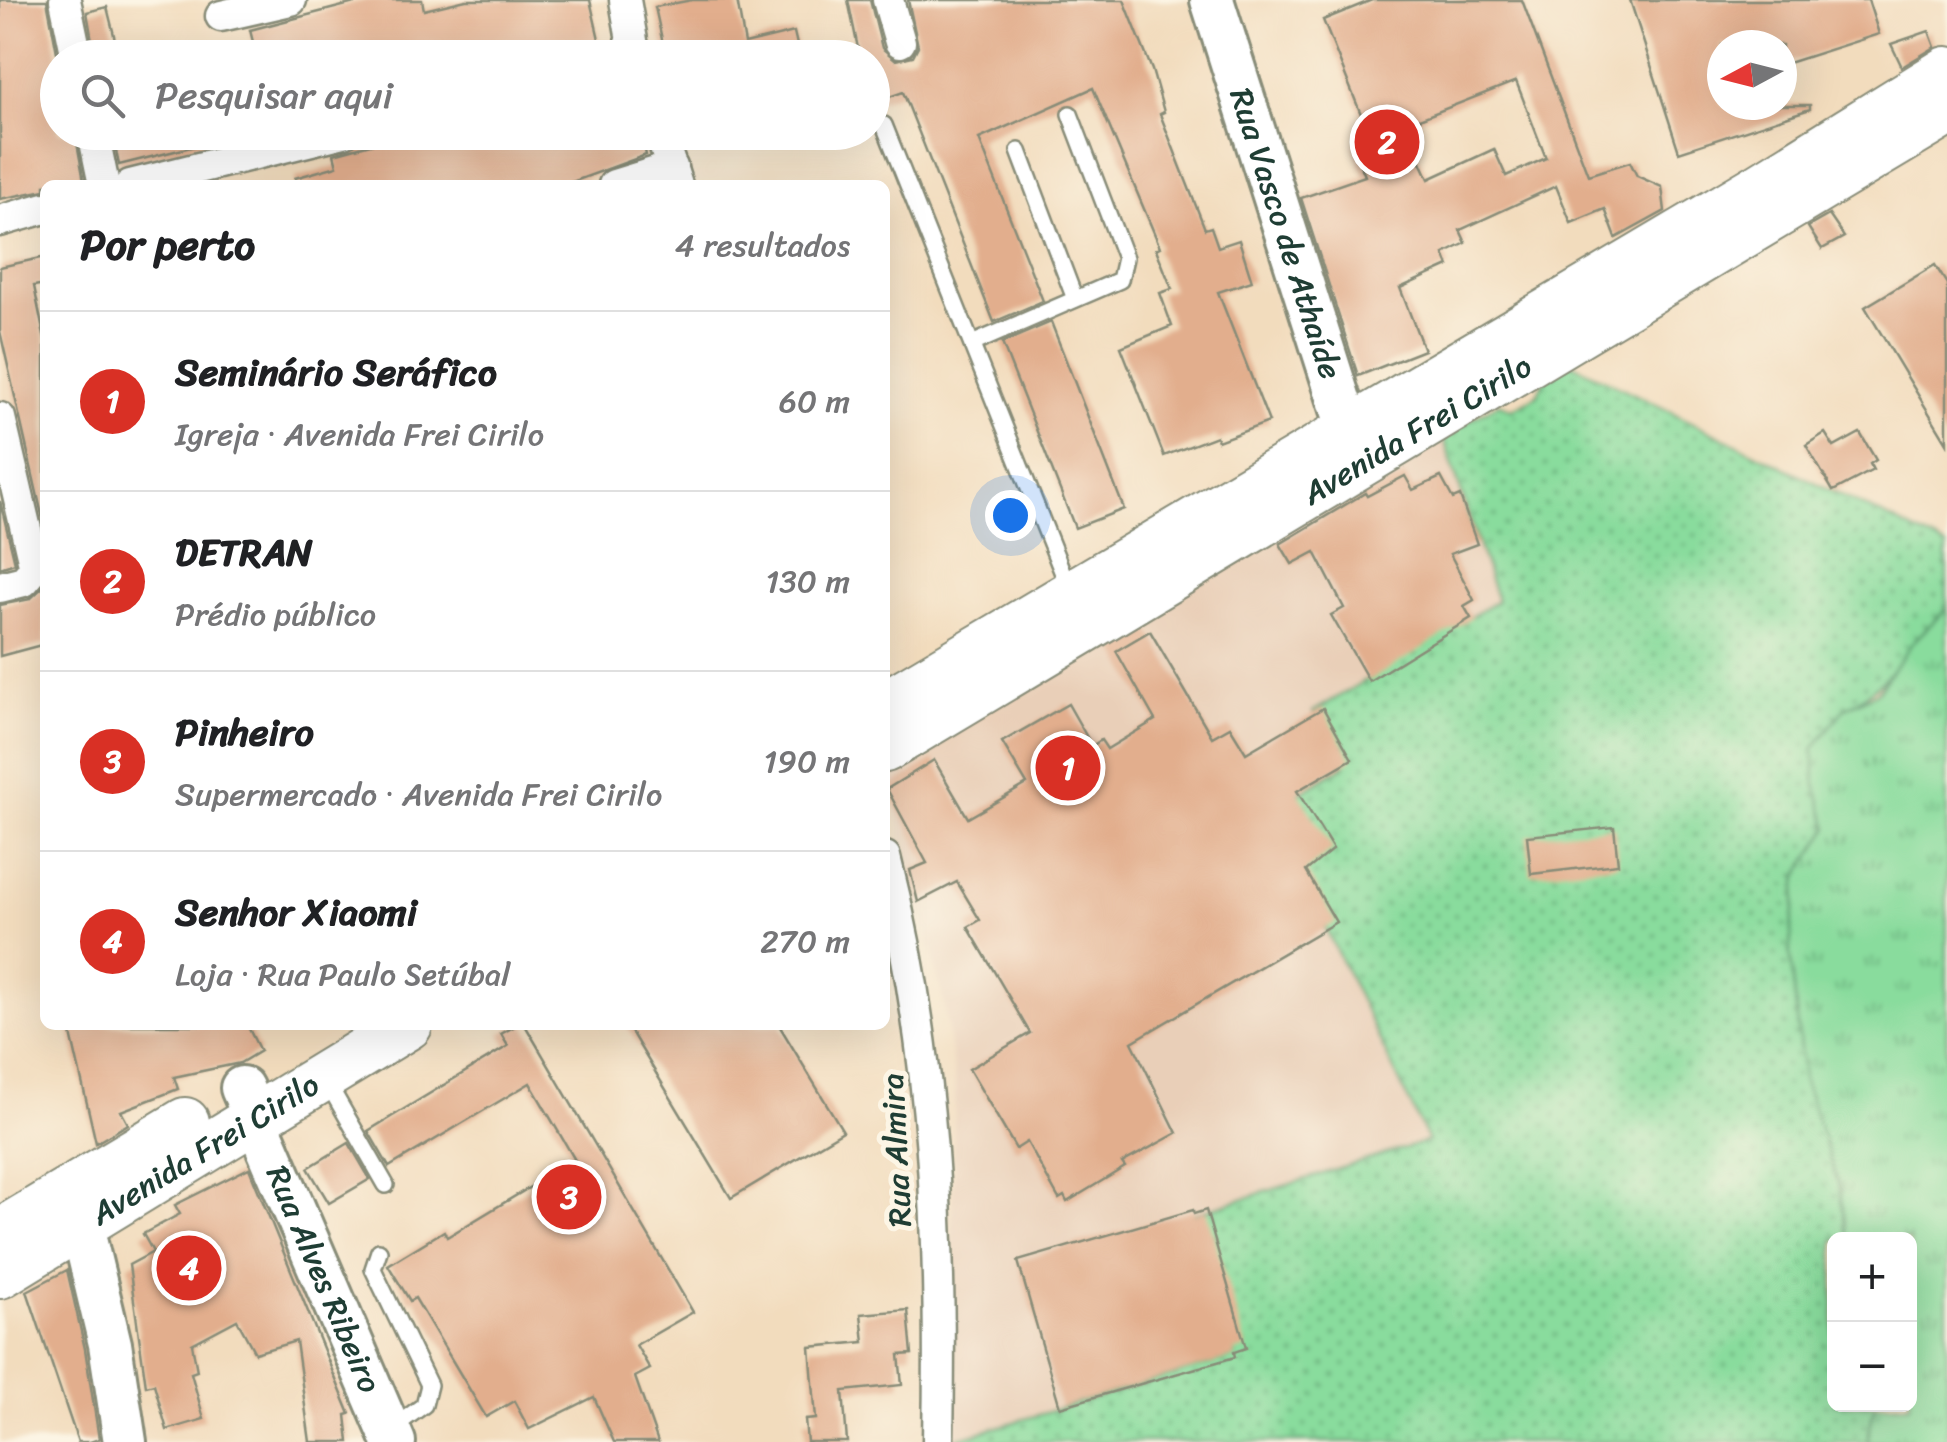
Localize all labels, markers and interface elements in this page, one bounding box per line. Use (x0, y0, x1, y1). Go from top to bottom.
north arrow (1707, 30, 1797, 120)
search box (40, 40, 890, 150)
text: Pesquisar aqui (155, 62, 393, 129)
icon: search (75, 68, 130, 123)
street label: Rua Vasco de Athaíde (1213, 81, 1359, 387)
pin: 2 (1354, 104, 1420, 180)
text: Por perto (80, 208, 255, 282)
text: 4 resultados (675, 217, 850, 274)
text: Seminário Seráfico (175, 339, 497, 406)
street label: Avenida Frei Cirilo (1290, 339, 1543, 522)
text: 1 (106, 373, 119, 430)
text: 60 m (779, 373, 850, 430)
text: Igreja · Avenida Frei Cirilo (175, 406, 544, 463)
your location (985, 490, 1036, 541)
text: DETRAN (175, 519, 313, 586)
text: 2 (103, 553, 122, 610)
text: 130 m (766, 553, 850, 610)
text: Prédio público (175, 586, 376, 643)
text: Pinheiro (175, 699, 314, 766)
pin: 1 (1036, 730, 1100, 806)
text: 3 (104, 733, 121, 790)
text: 190 m (764, 733, 850, 790)
text: Supermercado · Avenida Frei Cirilo (175, 766, 662, 823)
text: Senhor Xiaomi (175, 879, 417, 946)
text: 4 (102, 913, 123, 970)
text: 270 m (760, 913, 850, 970)
text: Loja · Rua Paulo Setúbal (175, 946, 510, 1003)
street label: Avenida Frei Cirilo (78, 1057, 331, 1242)
street label: Rua Almira (864, 1072, 929, 1228)
street label: Rua Alves Ribeiro (249, 1156, 398, 1402)
pin: 3 (536, 1160, 602, 1234)
pin: 4 (156, 1230, 222, 1306)
map controls (1827, 1232, 1917, 1412)
button: + (1827, 1232, 1917, 1322)
button: − (1827, 1322, 1917, 1412)

